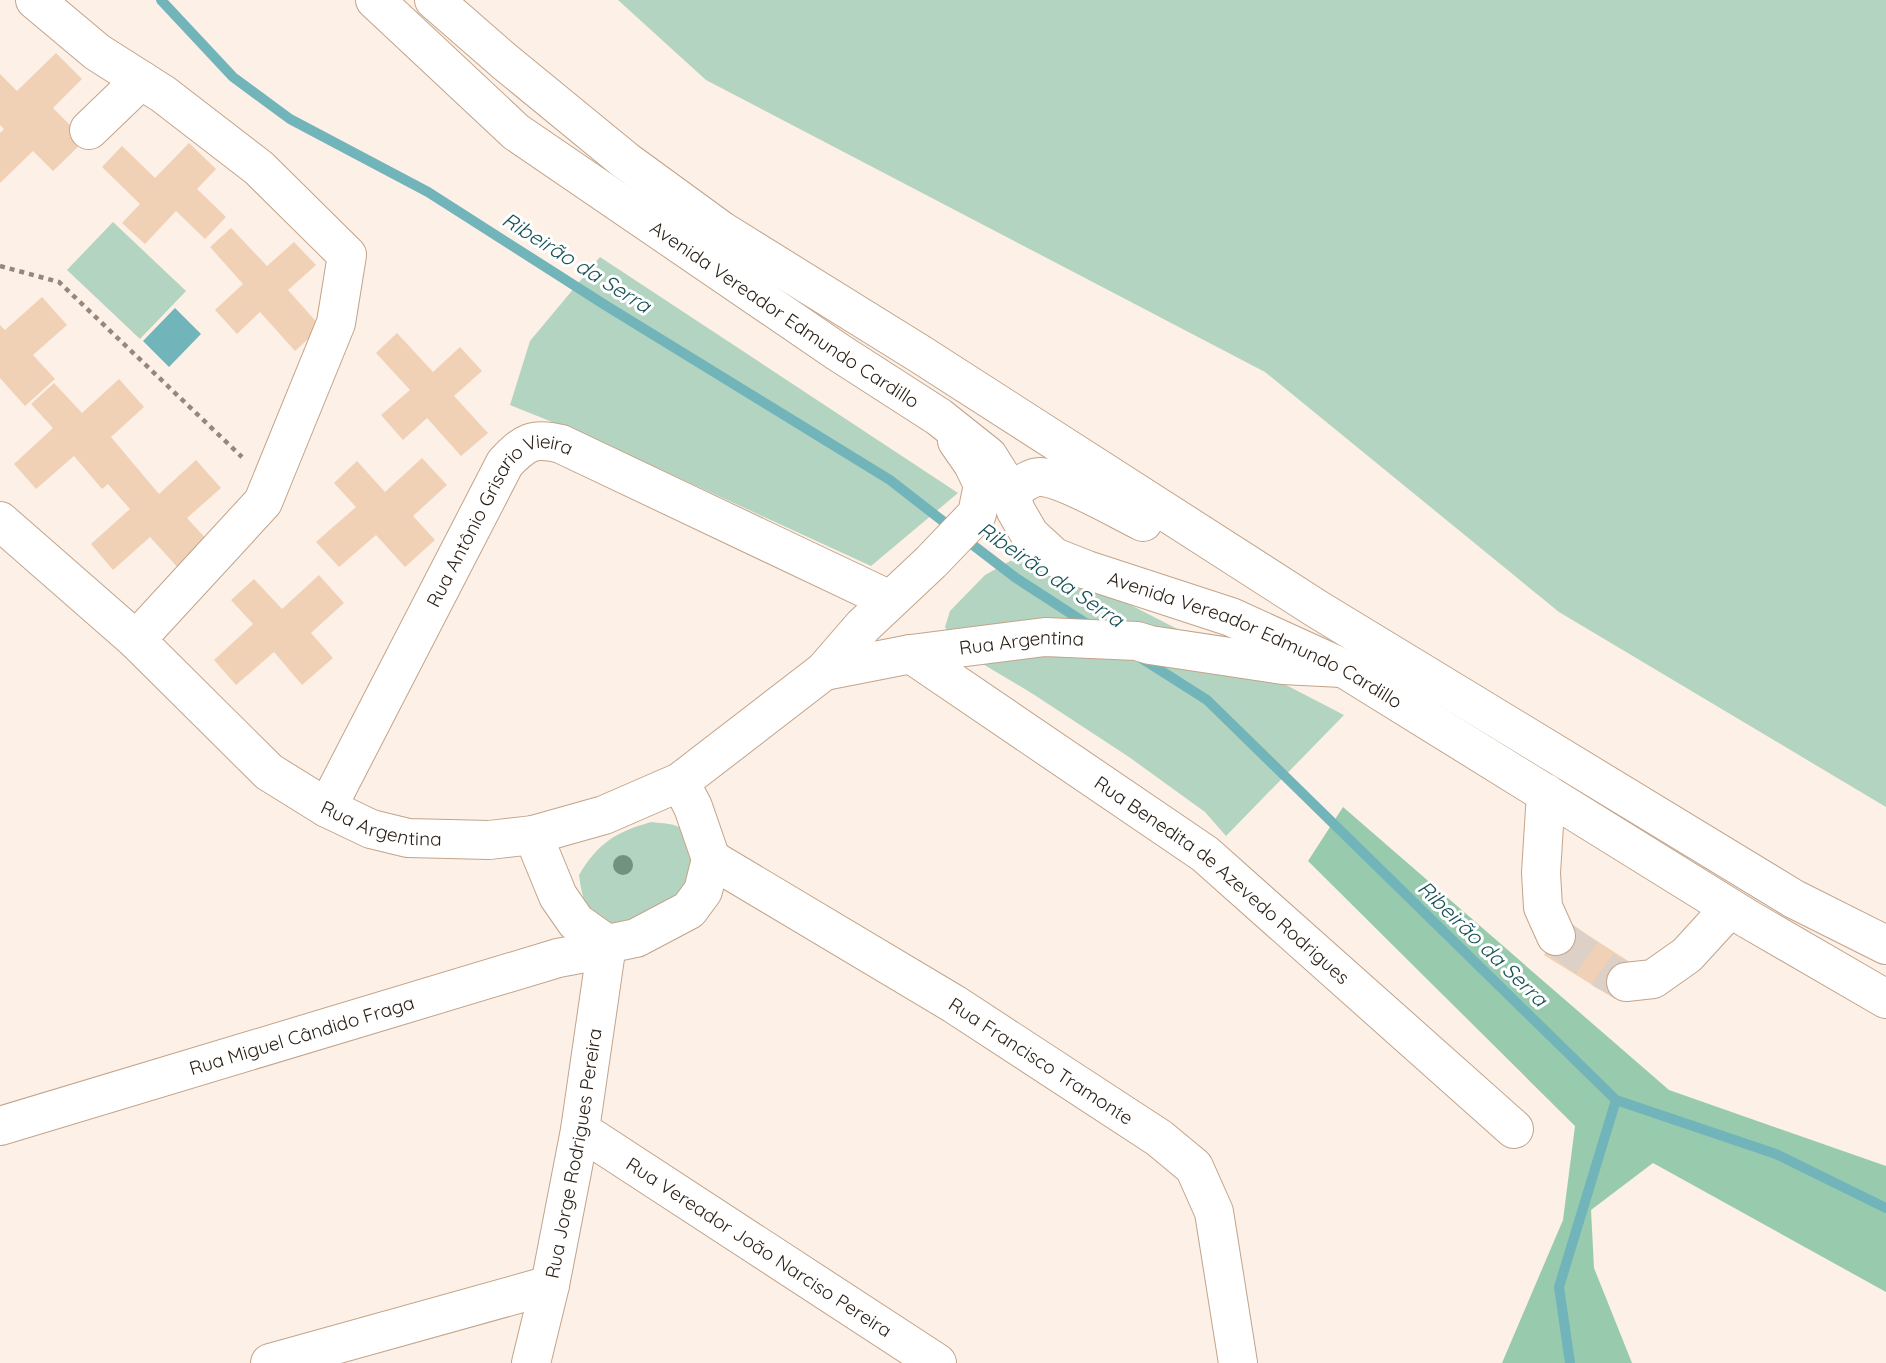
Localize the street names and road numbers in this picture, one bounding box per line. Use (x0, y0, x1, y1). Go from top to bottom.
street label: Avenida Vereador Edmundo Cardillo (646, 215, 924, 413)
street label: Rua Antônio Grisario Vieira (421, 429, 577, 611)
street label: Avenida Vereador Edmundo Cardillo (1105, 566, 1407, 714)
street label: Rua Argentina (958, 625, 1085, 660)
street label: Rua Benedita de Azevedo Rodrigues (1090, 770, 1355, 989)
street label: Rua Argentina (317, 795, 442, 851)
street label: Rua Miguel Cândido Fraga (186, 990, 417, 1080)
street label: Rua Francisco Tramonte (944, 992, 1138, 1130)
street label: Rua Jorge Rodrigues Pereira (540, 1027, 607, 1280)
street label: Rua Vereador João Narciso Pereira (622, 1152, 897, 1342)

